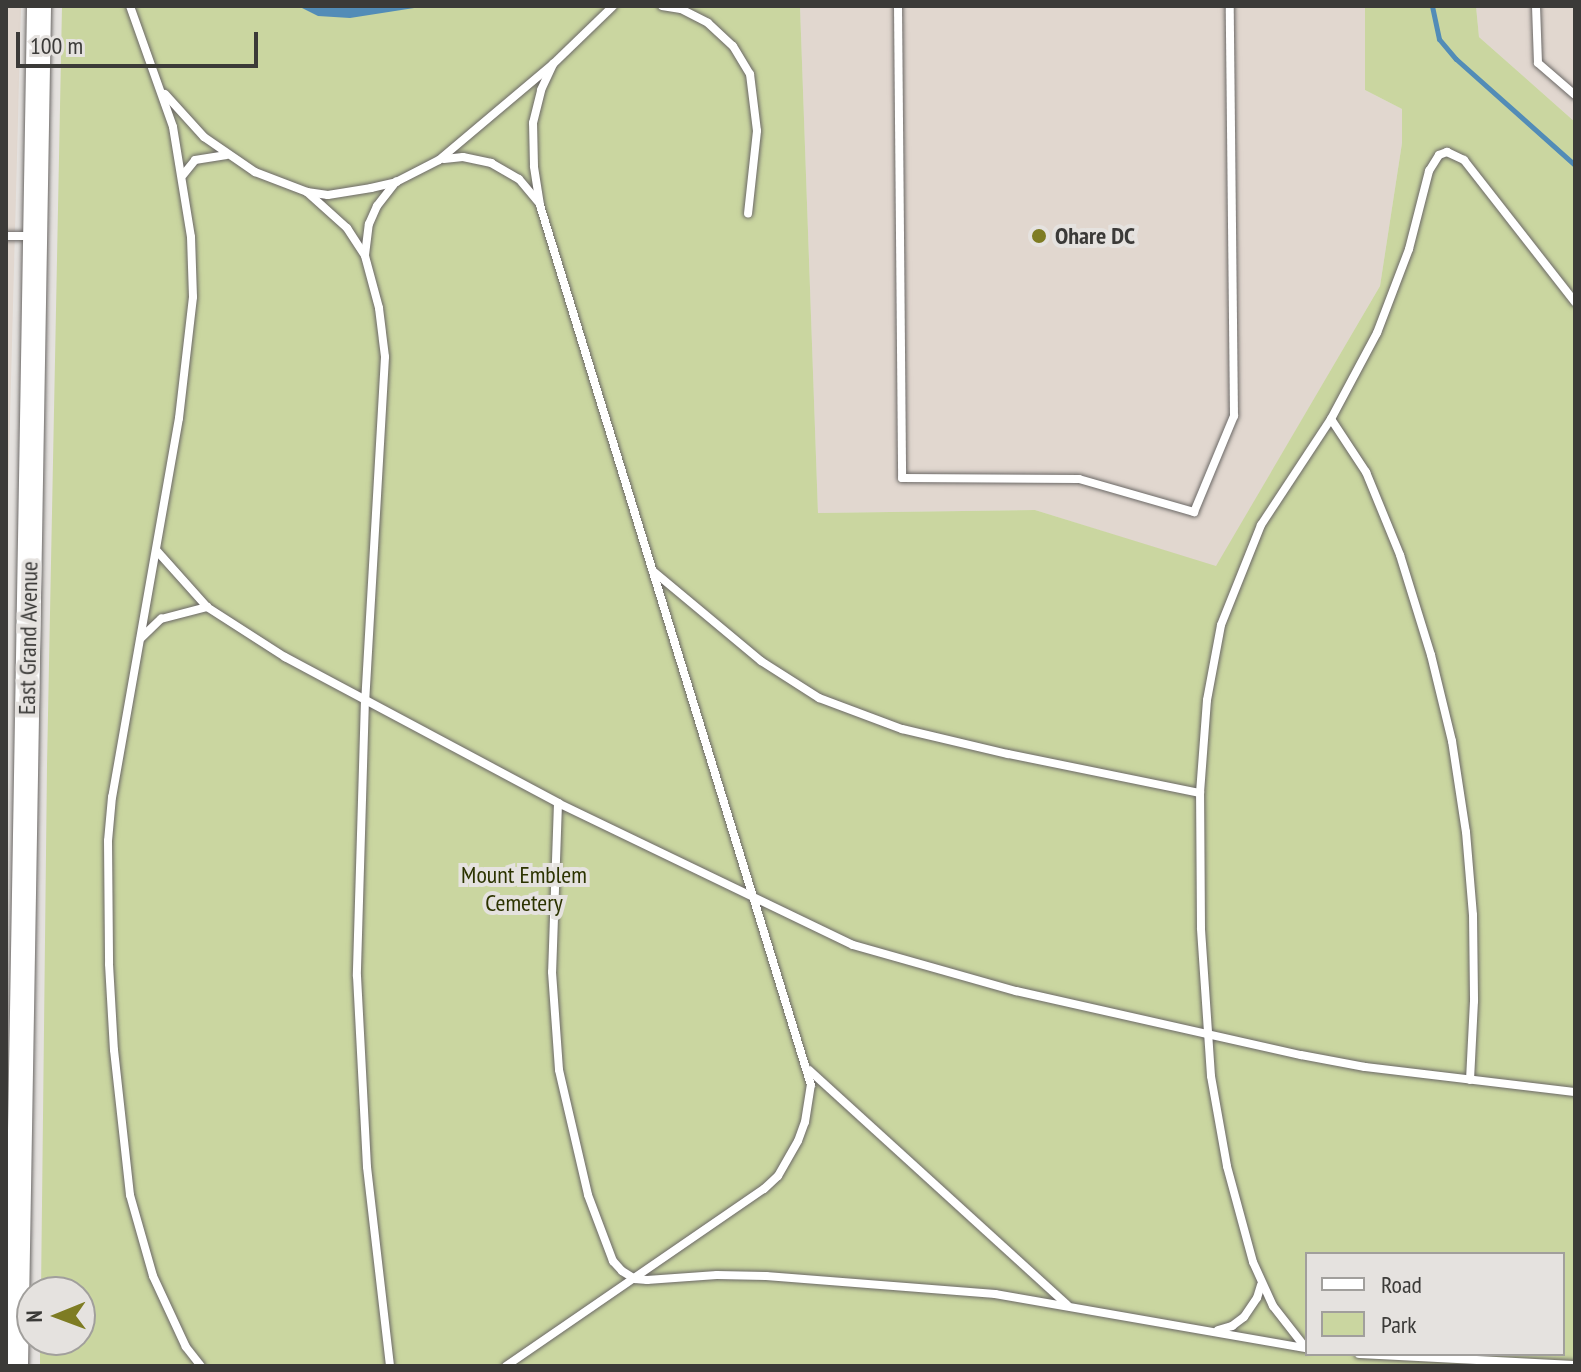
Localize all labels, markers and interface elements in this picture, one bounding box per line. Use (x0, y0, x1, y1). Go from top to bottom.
scale bar (20, 16, 262, 66)
text: 100 m (30, 30, 83, 61)
place label: Ohare DC (1055, 222, 1135, 250)
marker: Ohare DC (1030, 227, 1048, 245)
street label: East Grand Avenue (12, 561, 44, 715)
park label: Mount Emblem Cemetery (461, 861, 587, 917)
legend (1305, 1252, 1565, 1356)
text: Road (1381, 1269, 1422, 1300)
north arrow (16, 1276, 96, 1356)
text: Park (1381, 1309, 1417, 1340)
text: N (20, 1310, 48, 1323)

